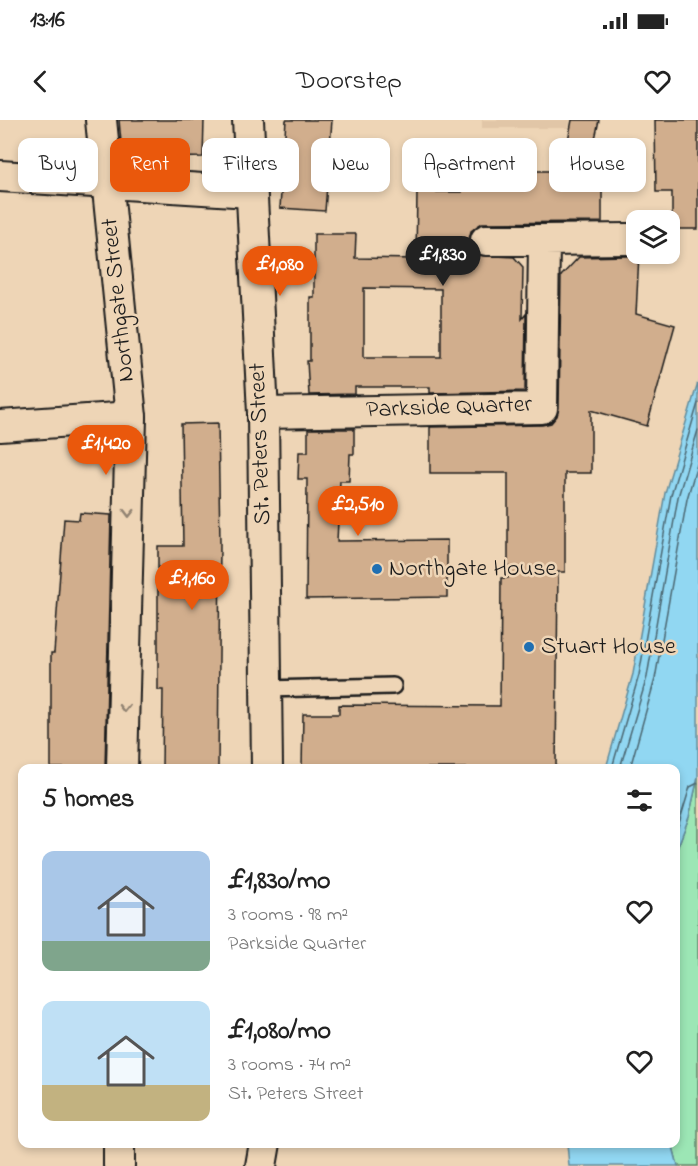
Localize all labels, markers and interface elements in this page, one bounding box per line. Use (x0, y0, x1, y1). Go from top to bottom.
text: 13:16 (30, 5, 65, 37)
text: Doorstep (296, 62, 402, 101)
icon: back (24, 65, 57, 98)
icon: heart (641, 65, 674, 98)
chip: Buy (18, 138, 98, 192)
chip: Rent (110, 138, 190, 192)
chip: Filters (202, 138, 299, 192)
chip: New (311, 138, 390, 192)
chip: Apartment (402, 138, 537, 192)
chip: House (549, 138, 646, 192)
map controls (626, 210, 680, 264)
button: layers (626, 210, 680, 264)
street label: Northgate Street (93, 216, 145, 384)
pin: £1,830 (394, 236, 492, 287)
text: £1,830 (420, 241, 466, 270)
pin: £1,080 (231, 246, 329, 297)
text: £1,080 (256, 251, 304, 280)
street label: St. Peters Street (241, 362, 281, 526)
street label: Parkside Quarter (365, 388, 533, 428)
pin: £1,420 (57, 425, 155, 476)
text: £1,420 (81, 430, 131, 459)
pin: £2,510 (309, 486, 407, 537)
text: £2,510 (332, 491, 384, 520)
one-way arrow (123, 509, 135, 518)
place label: Northgate House (389, 552, 556, 587)
pin: £1,160 (143, 560, 241, 611)
marker: Northgate House (370, 562, 384, 576)
text: £1,160 (169, 565, 215, 594)
place label: Stuart House (541, 630, 676, 665)
marker: Stuart House (522, 640, 536, 654)
one-way arrow (118, 704, 130, 713)
text: 5 homes (42, 781, 134, 819)
icon: filters (623, 784, 656, 817)
text: £1,830/mo (228, 863, 331, 901)
icon: home (90, 875, 162, 947)
icon: heart (623, 895, 656, 928)
text: 3 rooms · 98 m² (228, 901, 348, 930)
text: Parkside Quarter (228, 930, 366, 959)
text: £1,080/mo (228, 1013, 331, 1051)
icon: home (90, 1025, 162, 1097)
icon: heart (623, 1045, 656, 1078)
text: 3 rooms · 74 m² (228, 1051, 351, 1080)
text: St. Peters Street (228, 1080, 363, 1109)

